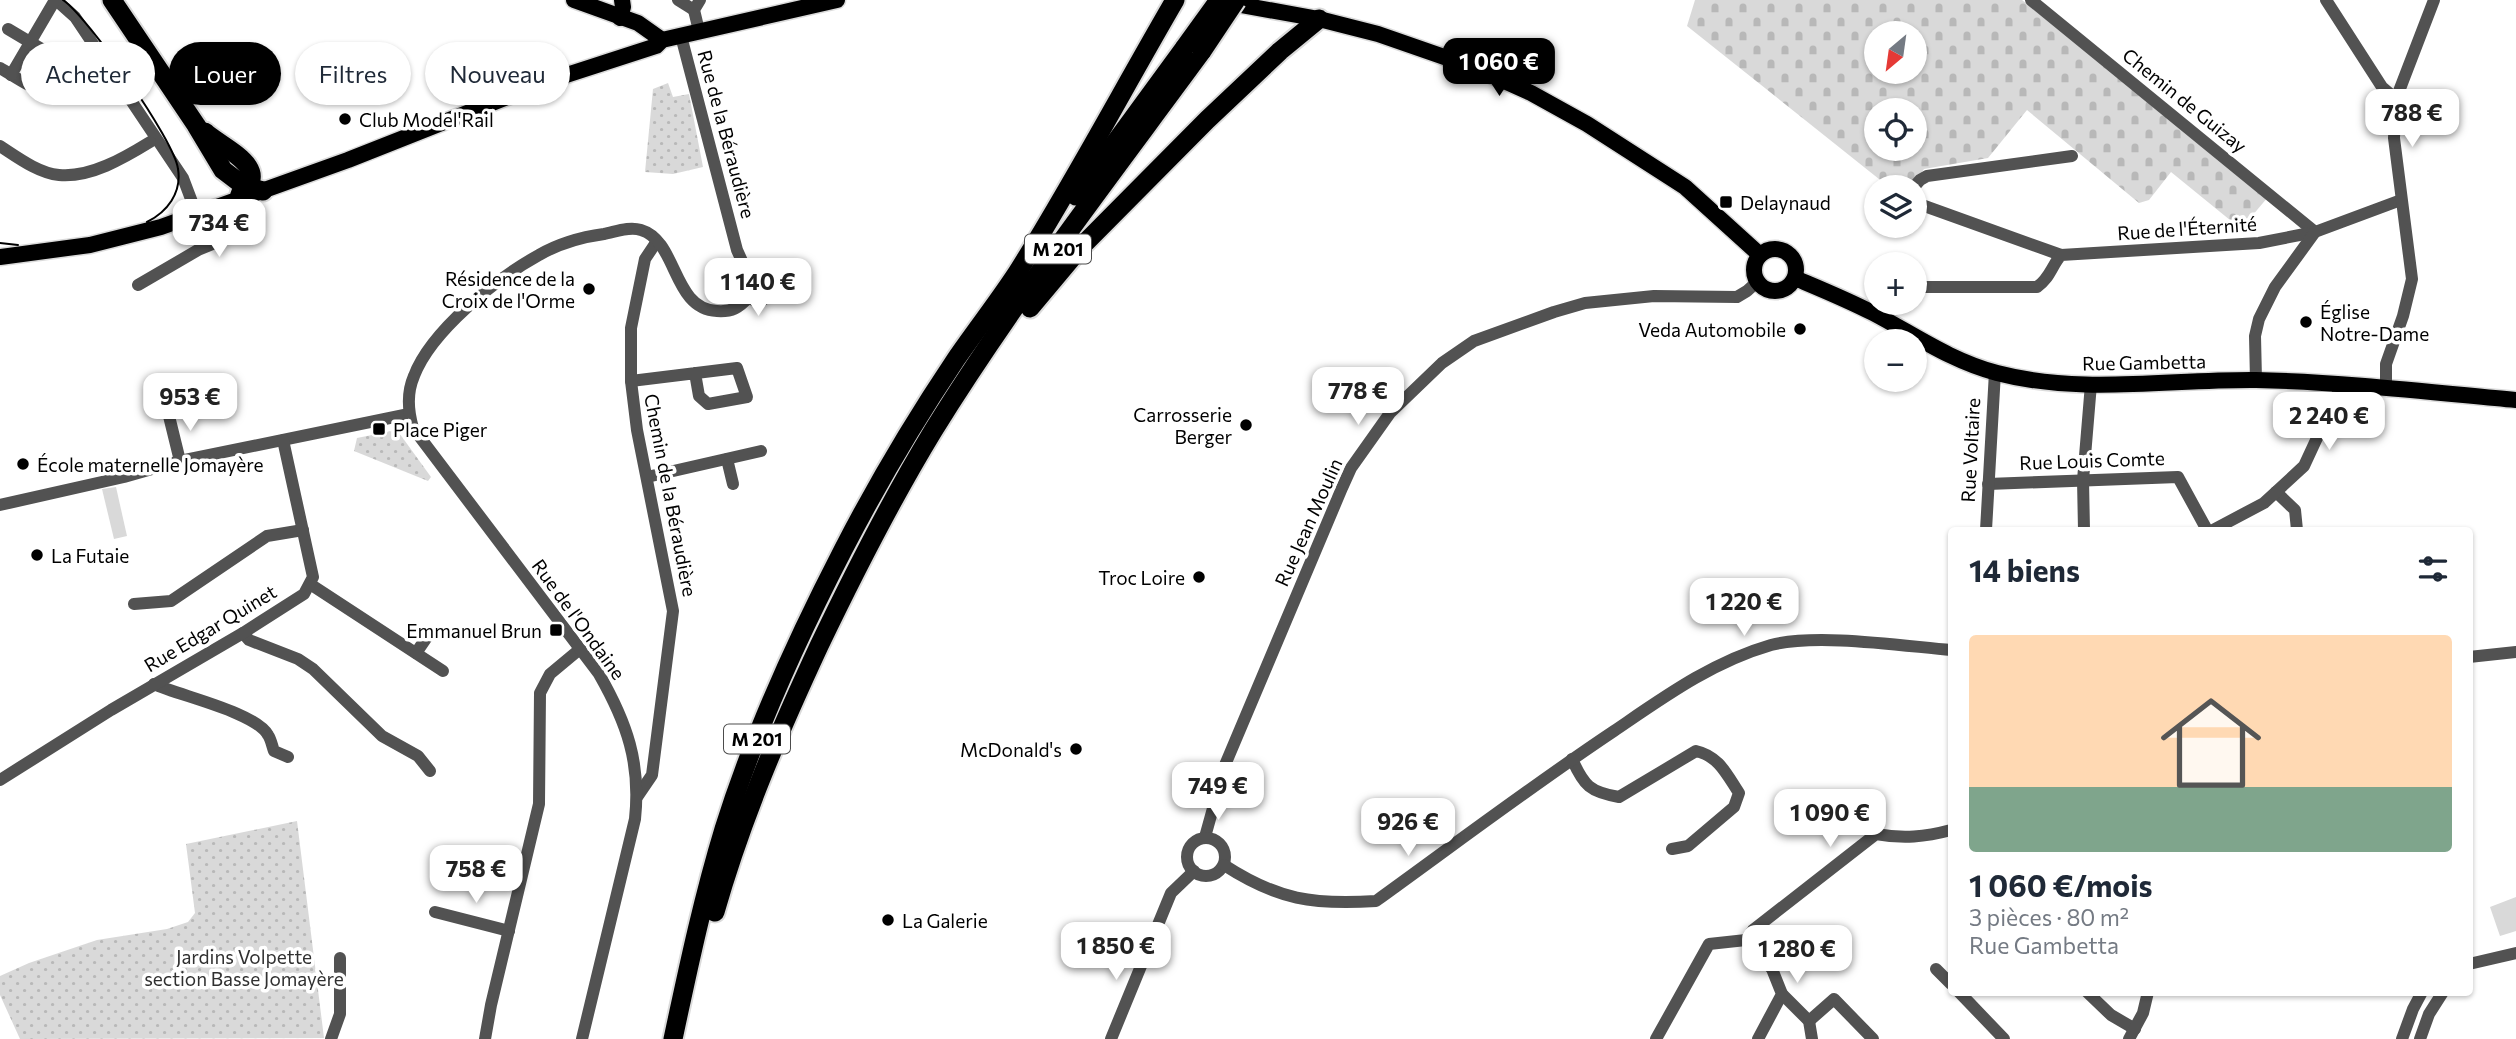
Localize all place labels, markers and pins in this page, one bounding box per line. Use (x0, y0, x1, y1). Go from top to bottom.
pin: 1 060 € (1434, 38, 1564, 98)
pin: 788 € (2363, 90, 2461, 149)
place label: Club Model'Rail (359, 108, 494, 131)
marker: Club Model'Rail (337, 111, 353, 127)
place label: Delaynaud (1740, 191, 1831, 214)
marker: Delaynaud (1718, 194, 1734, 210)
pin: 734 € (170, 200, 268, 259)
pin: 1 140 € (693, 258, 823, 318)
place label: Résidence de la Croix de l'Orme (442, 267, 575, 312)
marker: Résidence de la Croix de l'Orme (581, 281, 597, 297)
place label: Église Notre-Dame (2320, 300, 2429, 345)
marker: Église Notre-Dame (2298, 314, 2314, 330)
place label: Veda Automobile (1638, 318, 1786, 341)
marker: Veda Automobile (1792, 321, 1808, 337)
pin: 778 € (1309, 368, 1407, 427)
pin: 953 € (141, 374, 239, 433)
pin: 2 240 € (2264, 392, 2394, 452)
place label: Carrosserie Berger (1133, 403, 1232, 448)
marker: Carrosserie Berger (1238, 417, 1254, 433)
place label: Place Piger (393, 418, 488, 441)
marker: Place Piger (371, 421, 387, 437)
place label: École maternelle Jomayère (37, 453, 264, 476)
marker: École maternelle Jomayère (15, 456, 31, 472)
place label: La Futaie (51, 544, 129, 567)
marker: La Futaie (29, 547, 45, 563)
place label: Troc Loire (1098, 566, 1185, 589)
marker: Troc Loire (1191, 569, 1207, 585)
pin: 1 220 € (1679, 578, 1809, 638)
place label: Emmanuel Brun (406, 619, 542, 642)
marker: Emmanuel Brun (548, 622, 564, 638)
place label: McDonald's (960, 738, 1062, 761)
marker: McDonald's (1068, 741, 1084, 757)
pin: 749 € (1169, 762, 1267, 822)
pin: 1 090 € (1765, 790, 1895, 849)
pin: 926 € (1359, 798, 1457, 858)
pin: 758 € (427, 846, 525, 905)
place label: La Galerie (902, 909, 988, 932)
marker: La Galerie (880, 912, 896, 928)
pin: 1 850 € (1051, 922, 1181, 982)
pin: 1 280 € (1732, 926, 1862, 985)

